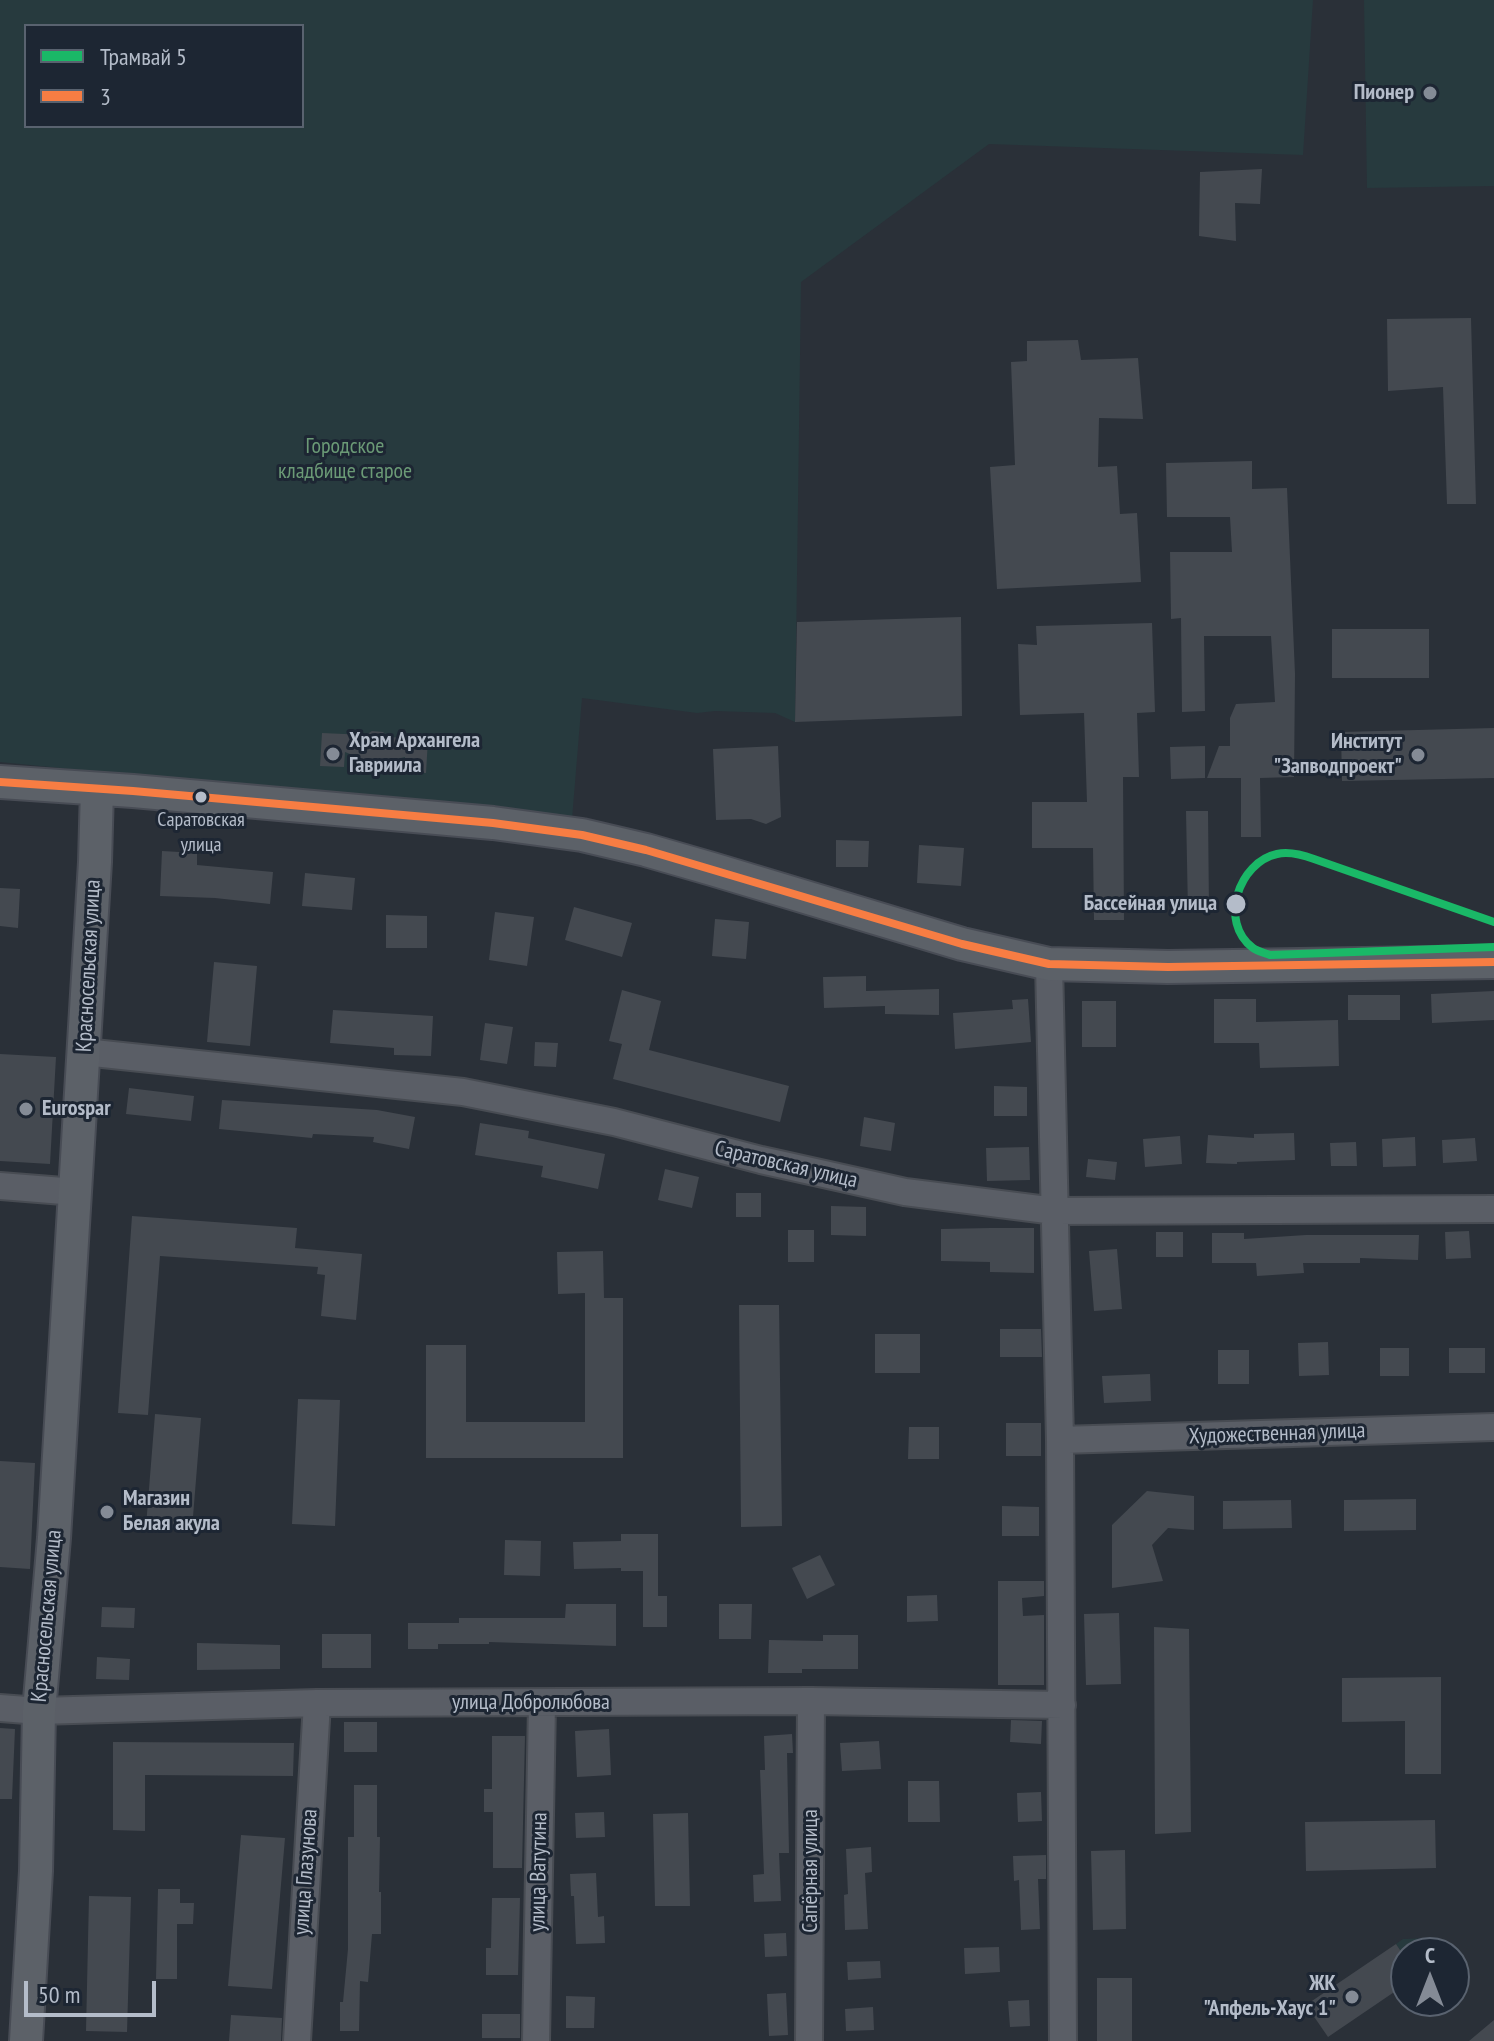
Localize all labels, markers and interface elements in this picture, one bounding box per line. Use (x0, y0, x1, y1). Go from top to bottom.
legend (24, 24, 304, 128)
text: Трамвай 5 (100, 41, 187, 72)
place label: Пионер (1354, 80, 1414, 106)
text: 3 (100, 81, 111, 112)
marker: Пионер (1421, 84, 1439, 102)
park label: Городское кладбище старое (278, 434, 412, 486)
place label: Храм Архангела Гавриила (349, 728, 480, 780)
place label: Институт "Запводпроект" (1273, 729, 1402, 780)
marker: Храм Архангела Гавриила (324, 745, 342, 763)
marker: Институт "Запводпроект" (1409, 746, 1427, 764)
marker: Саратовская улица (193, 789, 209, 805)
place label: Саратовская улица (157, 808, 245, 855)
street label: Красносельская улица (71, 879, 107, 1053)
place label: Бассейная улица (1084, 891, 1217, 917)
marker: Бассейная улица (1224, 892, 1248, 916)
place label: Eurospar (42, 1096, 111, 1122)
marker: Eurospar (17, 1100, 35, 1118)
street label: Саратовская улица (712, 1136, 860, 1194)
street label: Художественная улица (1188, 1418, 1366, 1450)
place label: Магазин Белая акула (123, 1486, 220, 1538)
marker: Магазин Белая акула (98, 1503, 116, 1521)
street label: Красносельская улица (26, 1529, 68, 1703)
street label: улица Добролюбова (452, 1690, 610, 1716)
street label: улица Глазунова (288, 1808, 324, 1936)
street label: Сапёрная улица (798, 1809, 824, 1933)
street label: улица Ватутина (525, 1812, 553, 1932)
north arrow (1390, 1937, 1470, 2017)
text: С (1425, 1941, 1435, 1969)
scale bar (28, 1965, 160, 2015)
place label: ЖК "Апфель-Хаус 1" (1203, 1971, 1336, 2022)
text: 50 m (38, 1979, 80, 2010)
marker: ЖК "Апфель-Хаус 1" (1343, 1988, 1361, 2006)

